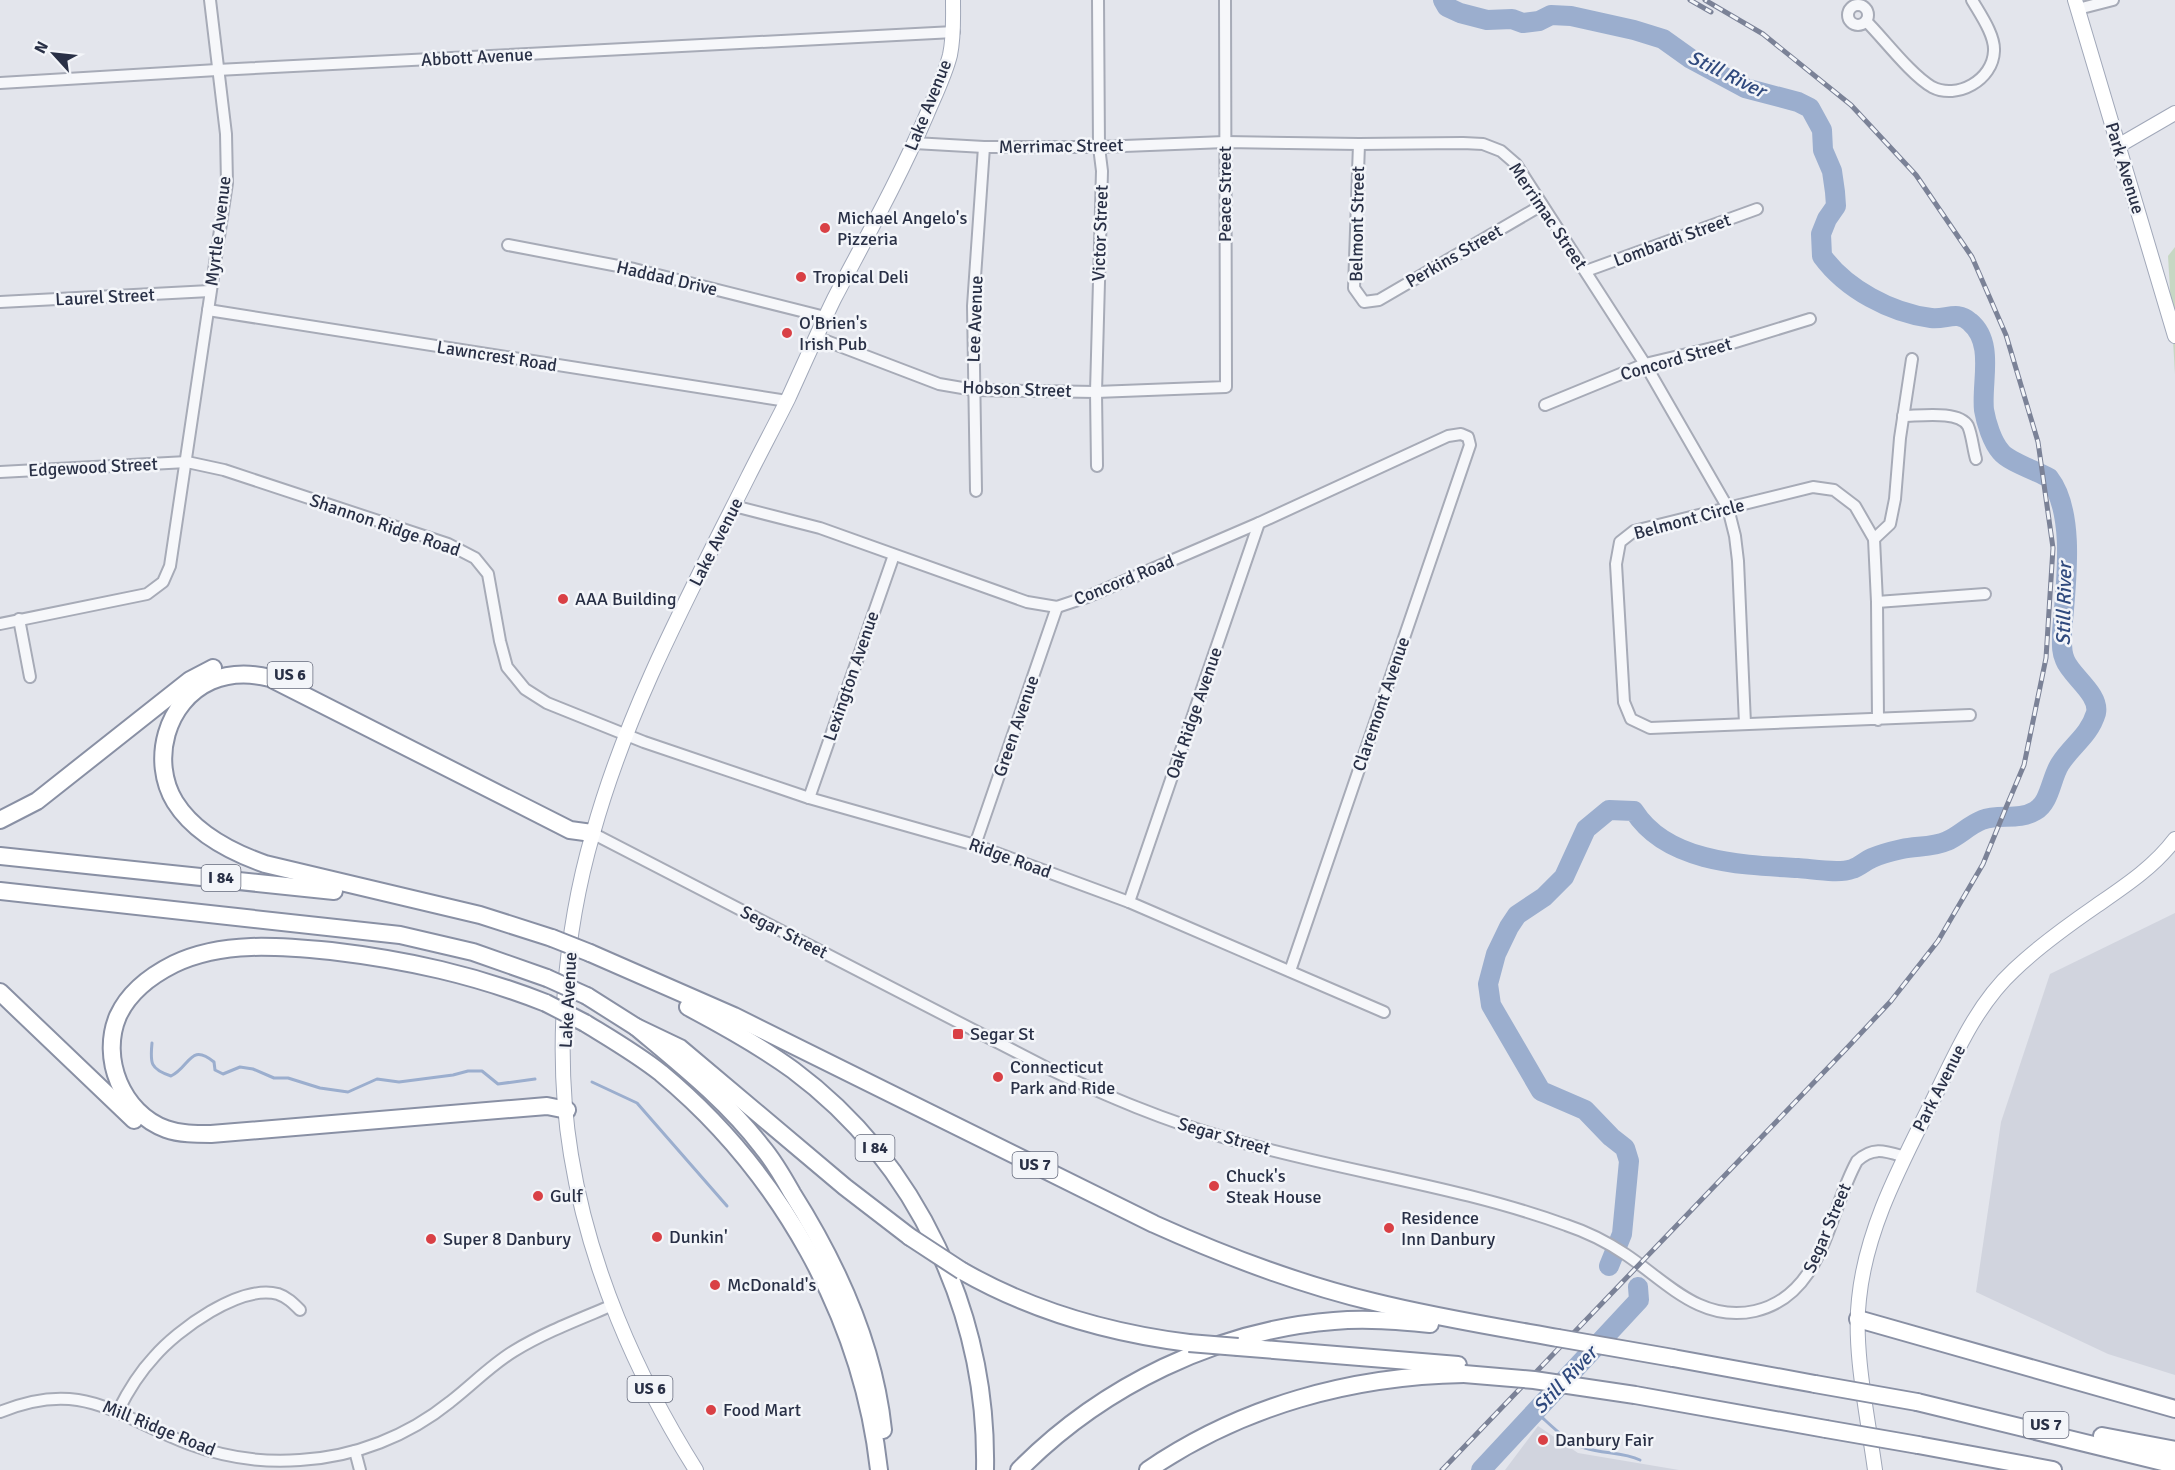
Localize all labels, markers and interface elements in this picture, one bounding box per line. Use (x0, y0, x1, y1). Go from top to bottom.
north arrow (24, 24, 84, 84)
text: N (30, 38, 53, 57)
street label: Abbott Avenue (420, 43, 534, 71)
water label: Still River (1684, 45, 1772, 105)
street label: Lake Avenue (900, 56, 956, 154)
street label: Park Avenue (2101, 119, 2149, 217)
street label: Merrimac Street (998, 134, 1124, 158)
street label: Peace Street (1214, 146, 1236, 242)
street label: Merrimac Street (1504, 158, 1592, 274)
street label: Belmont Street (1345, 166, 1369, 282)
street label: Myrtle Avenue (200, 175, 236, 287)
street label: Victor Street (1087, 184, 1113, 282)
place label: Michael Angelo's Pizzeria (837, 207, 968, 250)
street label: Lombardi Street (1610, 209, 1734, 271)
street label: Perkins Street (1402, 220, 1506, 292)
marker: Michael Angelo's Pizzeria (818, 221, 832, 235)
street label: Haddad Drive (614, 256, 720, 300)
place label: Tropical Deli (813, 266, 909, 288)
marker: Tropical Deli (794, 270, 808, 284)
street label: Lee Avenue (962, 275, 988, 363)
street label: Laurel Street (55, 283, 155, 311)
place label: O'Brien's Irish Pub (799, 312, 868, 355)
marker: O'Brien's Irish Pub (780, 326, 794, 340)
street label: Concord Street (1618, 333, 1734, 385)
street label: Lawncrest Road (435, 336, 559, 376)
street label: Hobson Street (962, 376, 1072, 402)
street label: Edgewood Street (28, 453, 158, 481)
street label: Shannon Ridge Road (307, 489, 463, 561)
street label: Lake Avenue (684, 494, 748, 590)
street label: Belmont Circle (1631, 494, 1747, 544)
street label: Concord Road (1071, 550, 1177, 610)
water label: Still River (2051, 560, 2077, 646)
place label: AAA Building (575, 588, 676, 610)
marker: AAA Building (556, 592, 570, 606)
street label: Lexington Avenue (818, 608, 884, 744)
street label: Claremont Avenue (1348, 634, 1414, 774)
street label: Oak Ridge Avenue (1161, 644, 1227, 782)
road number: US 6 (268, 662, 312, 688)
street label: Green Avenue (988, 672, 1044, 780)
street label: Ridge Road (966, 833, 1054, 883)
road number: I 84 (202, 865, 240, 891)
street label: Segar Street (737, 901, 831, 963)
street label: Lake Avenue (554, 951, 582, 1049)
place label: Segar St (970, 1023, 1035, 1045)
marker: Segar St (951, 1027, 965, 1041)
street label: Park Avenue (1908, 1041, 1970, 1135)
place label: Connecticut Park and Ride (1010, 1056, 1115, 1099)
marker: Connecticut Park and Ride (991, 1070, 1005, 1084)
street label: Segar Street (1175, 1112, 1273, 1160)
road number: I 84 (856, 1135, 894, 1161)
road number: US 7 (1012, 1152, 1058, 1178)
place label: Chuck's Steak House (1226, 1165, 1322, 1208)
marker: Chuck's Steak House (1207, 1179, 1221, 1193)
street label: Segar Street (1798, 1180, 1856, 1276)
place label: Gulf (550, 1185, 584, 1207)
marker: Gulf (531, 1189, 545, 1203)
place label: Residence Inn Danbury (1401, 1207, 1496, 1250)
marker: Residence Inn Danbury (1382, 1221, 1396, 1235)
place label: Dunkin' (669, 1226, 728, 1248)
place label: Super 8 Danbury (443, 1228, 572, 1250)
marker: Dunkin' (650, 1230, 664, 1244)
marker: Super 8 Danbury (424, 1232, 438, 1246)
place label: McDonald's (727, 1274, 816, 1296)
marker: McDonald's (708, 1278, 722, 1292)
water label: Still River (1528, 1339, 1604, 1419)
road number: US 6 (628, 1376, 672, 1402)
street label: Mill Ridge Road (99, 1395, 219, 1461)
place label: Food Mart (723, 1399, 801, 1421)
marker: Food Mart (704, 1403, 718, 1417)
road number: US 7 (2024, 1412, 2068, 1438)
place label: Danbury Fair (1555, 1429, 1654, 1451)
marker: Danbury Fair (1536, 1433, 1550, 1447)

